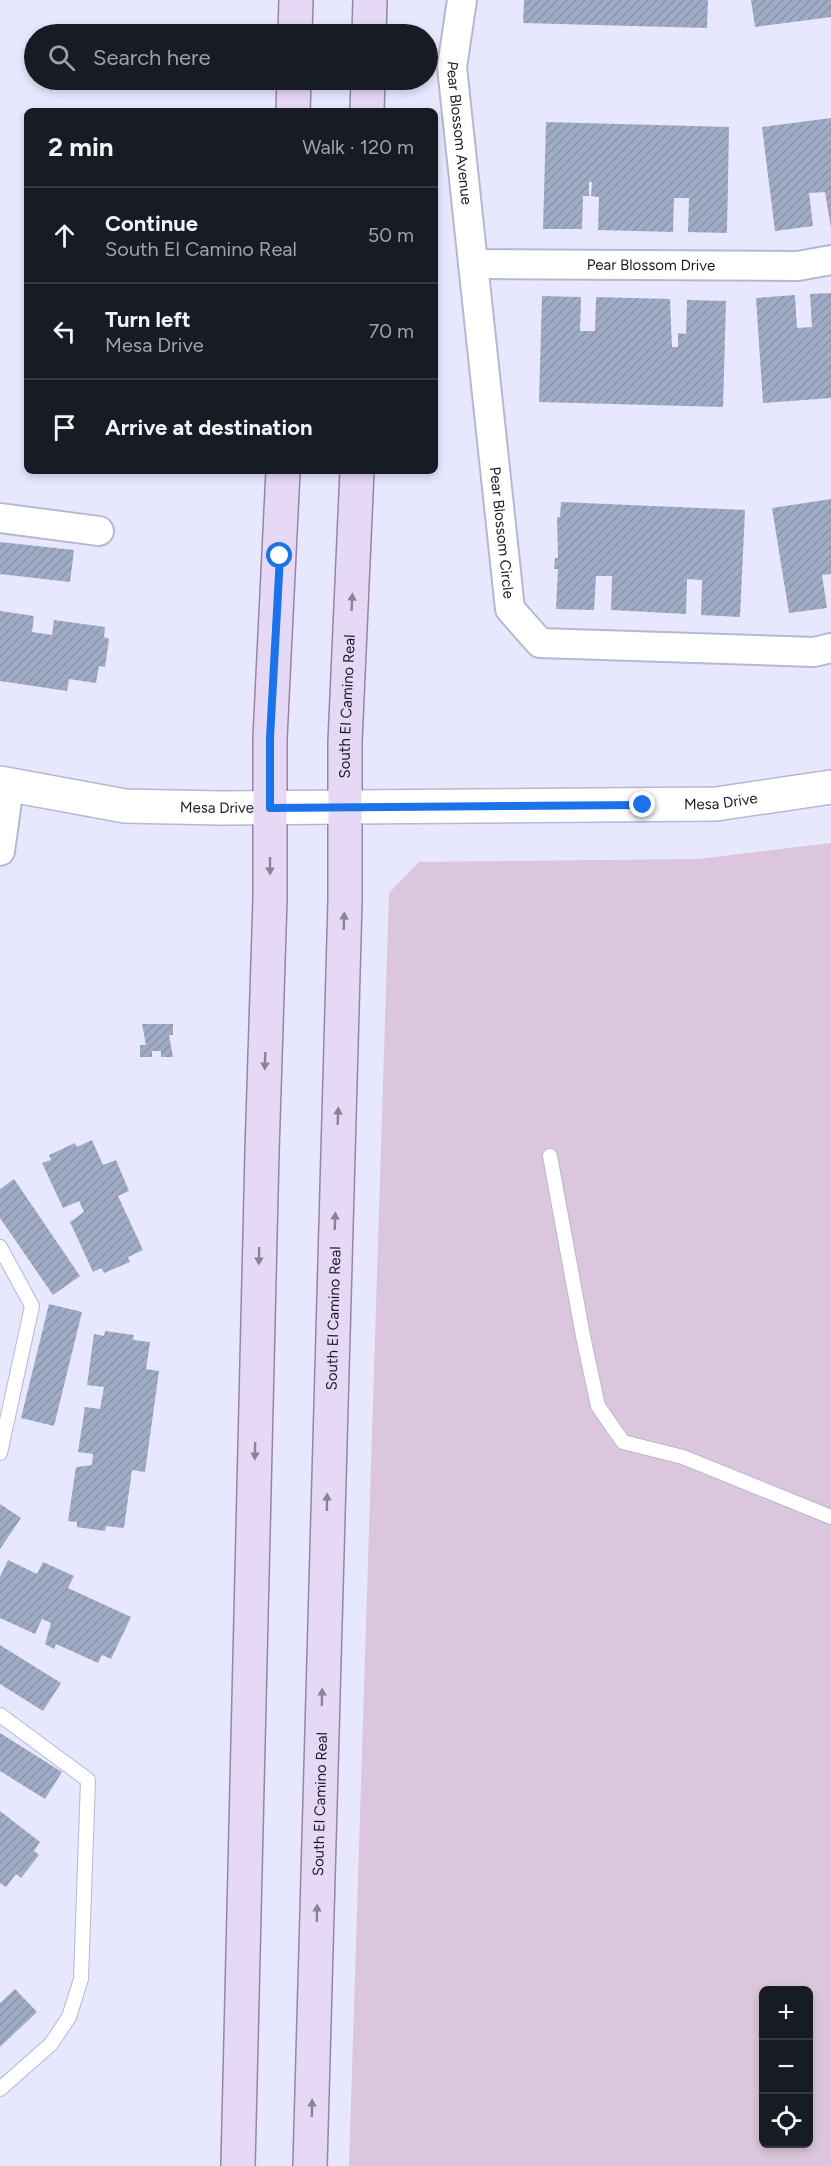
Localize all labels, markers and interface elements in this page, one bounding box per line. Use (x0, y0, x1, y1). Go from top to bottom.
search box (24, 24, 438, 90)
icon: search (45, 41, 78, 74)
text: Search here (93, 44, 211, 71)
street label: Pear Blossom Avenue (443, 60, 476, 206)
text: 2 min (48, 131, 114, 163)
text: Walk · 120 m (302, 135, 414, 159)
text: Continue (105, 210, 198, 237)
icon: ahead (48, 219, 81, 252)
text: 50 m (368, 223, 414, 247)
text: South El Camino Real (105, 237, 297, 261)
street label: Pear Blossom Drive (587, 256, 715, 274)
text: Turn left (105, 306, 191, 333)
icon: left (48, 315, 81, 348)
text: 70 m (368, 319, 414, 343)
text: Mesa Drive (105, 333, 204, 357)
icon: arrive (48, 411, 81, 444)
text: Arrive at destination (105, 414, 313, 441)
street label: Pear Blossom Circle (486, 466, 518, 599)
route start (266, 542, 292, 568)
one-way arrow (348, 593, 357, 612)
street label: South El Camino Real (336, 634, 359, 779)
street label: Mesa Drive (684, 789, 759, 813)
route end (629, 791, 655, 817)
street label: Mesa Drive (180, 798, 254, 817)
one-way arrow (265, 857, 275, 876)
one-way arrow (340, 911, 349, 930)
one-way arrow (260, 1051, 269, 1070)
one-way arrow (333, 1106, 343, 1125)
one-way arrow (330, 1211, 339, 1230)
one-way arrow (254, 1246, 264, 1265)
street label: South El Camino Real (322, 1246, 344, 1391)
one-way arrow (250, 1441, 259, 1460)
one-way arrow (323, 1492, 332, 1511)
one-way arrow (318, 1687, 327, 1706)
street label: South El Camino Real (309, 1732, 331, 1876)
one-way arrow (312, 1903, 321, 1922)
map controls (759, 1986, 813, 2148)
button: + (759, 1986, 813, 2040)
button: − (759, 2040, 813, 2094)
button: locate (759, 2094, 813, 2148)
one-way arrow (307, 2098, 316, 2117)

